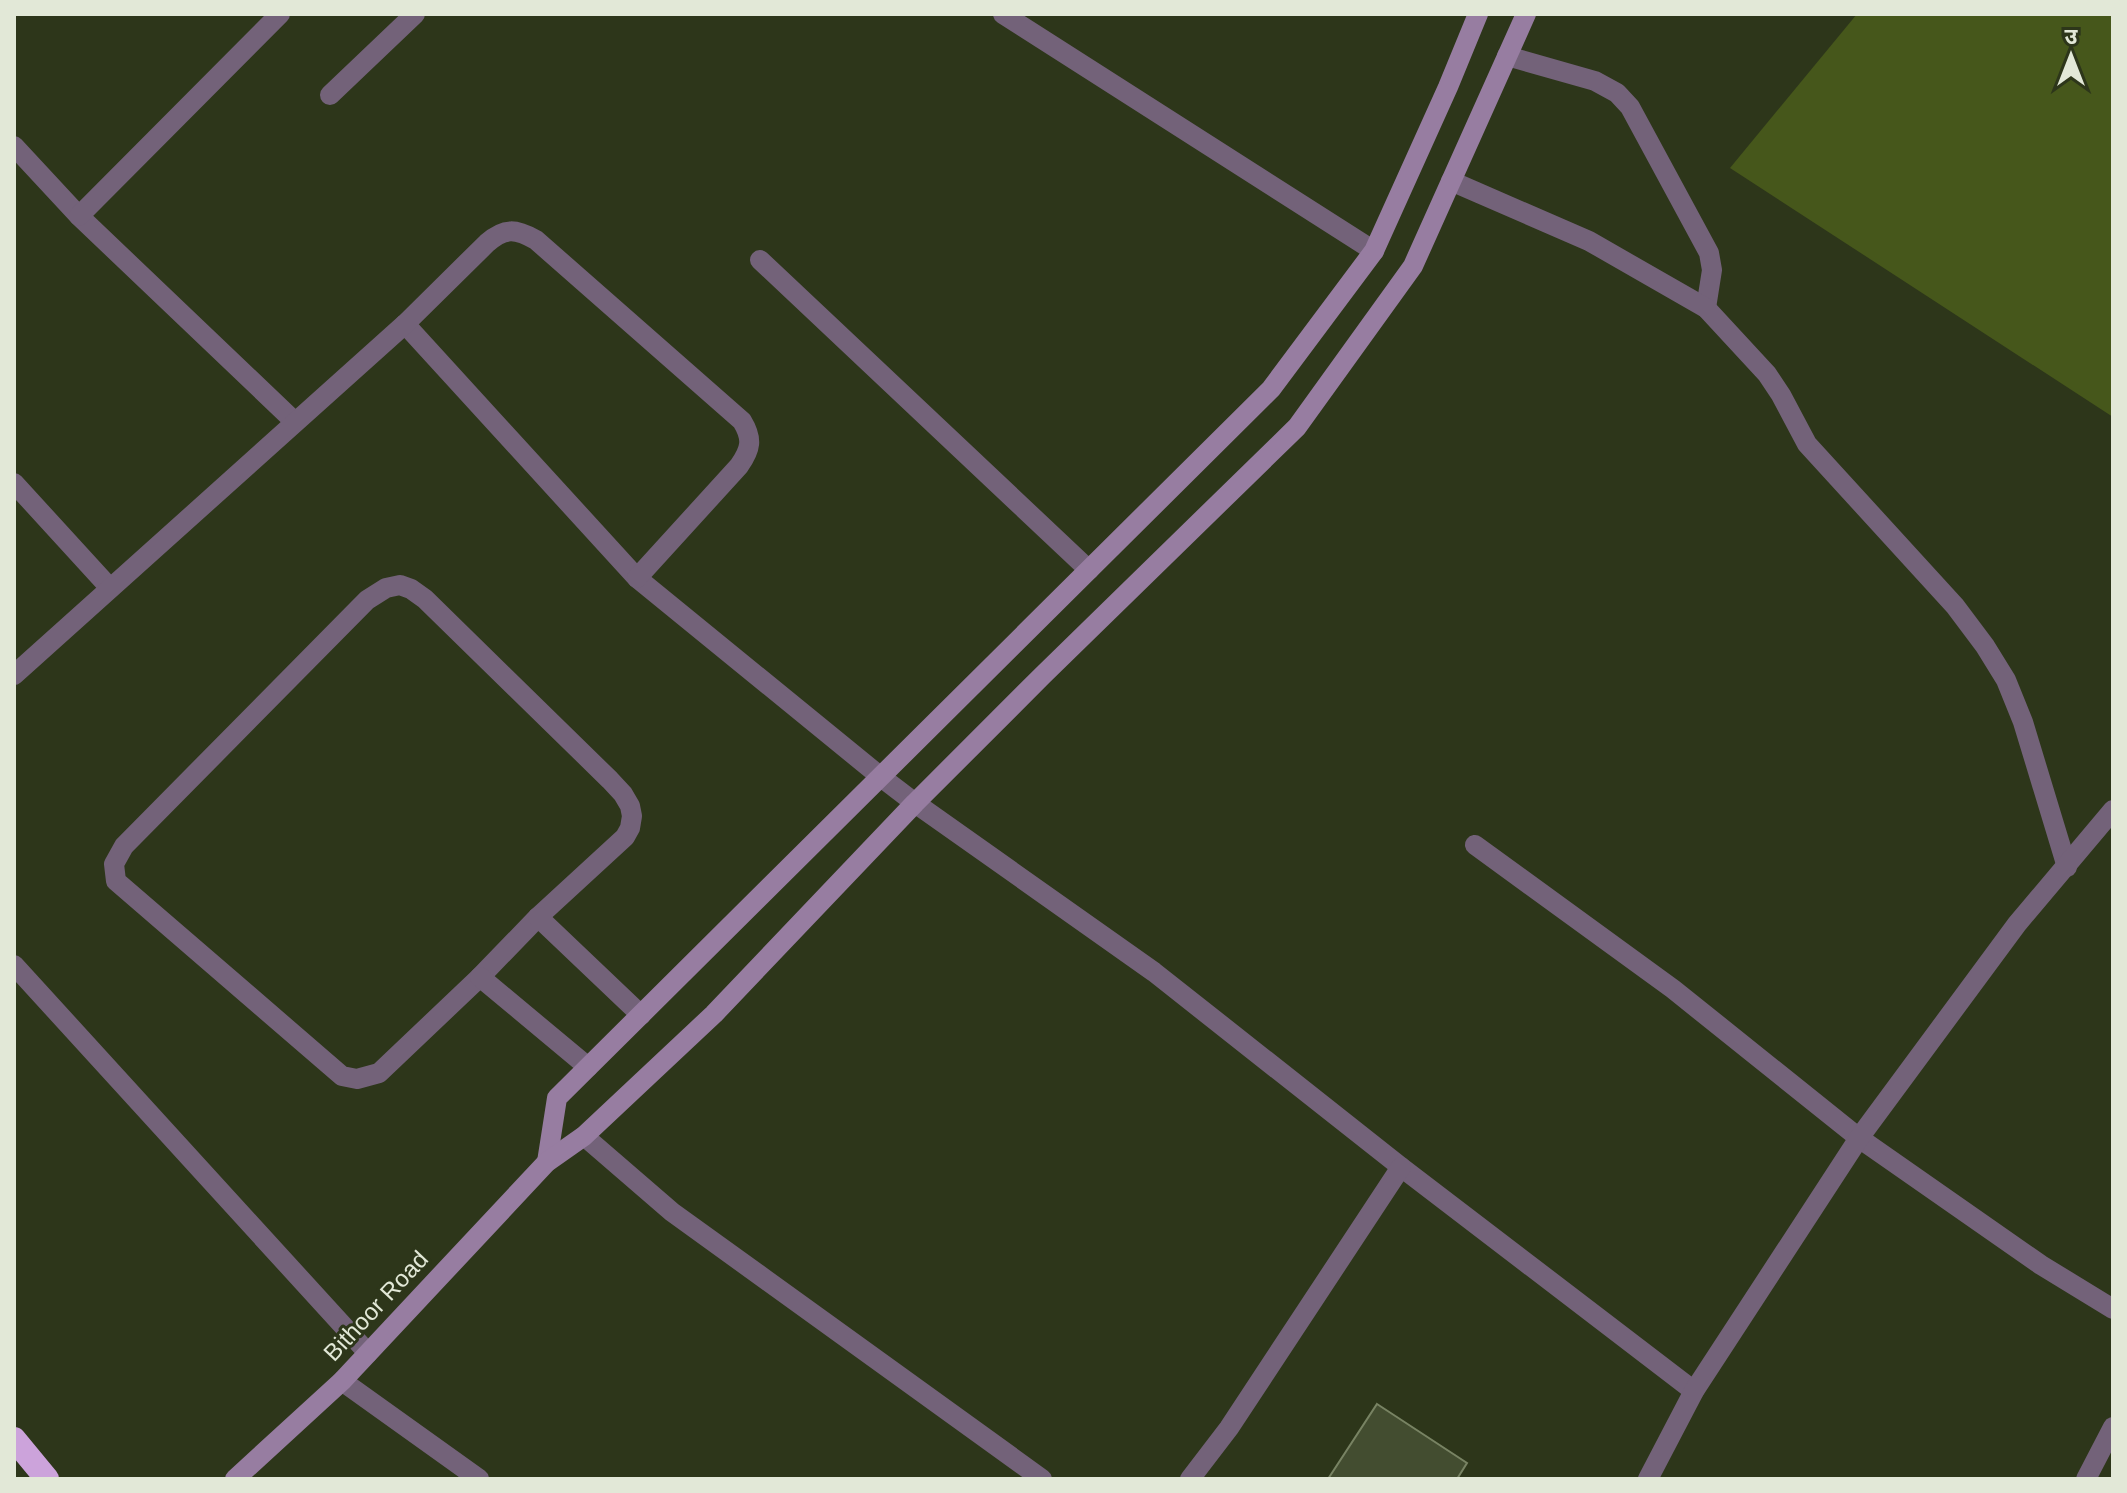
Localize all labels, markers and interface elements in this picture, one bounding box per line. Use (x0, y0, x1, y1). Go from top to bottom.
north arrow (2031, 16, 2111, 96)
text: उ (2065, 24, 2079, 49)
street label: Bithoor Road (318, 1245, 433, 1366)

